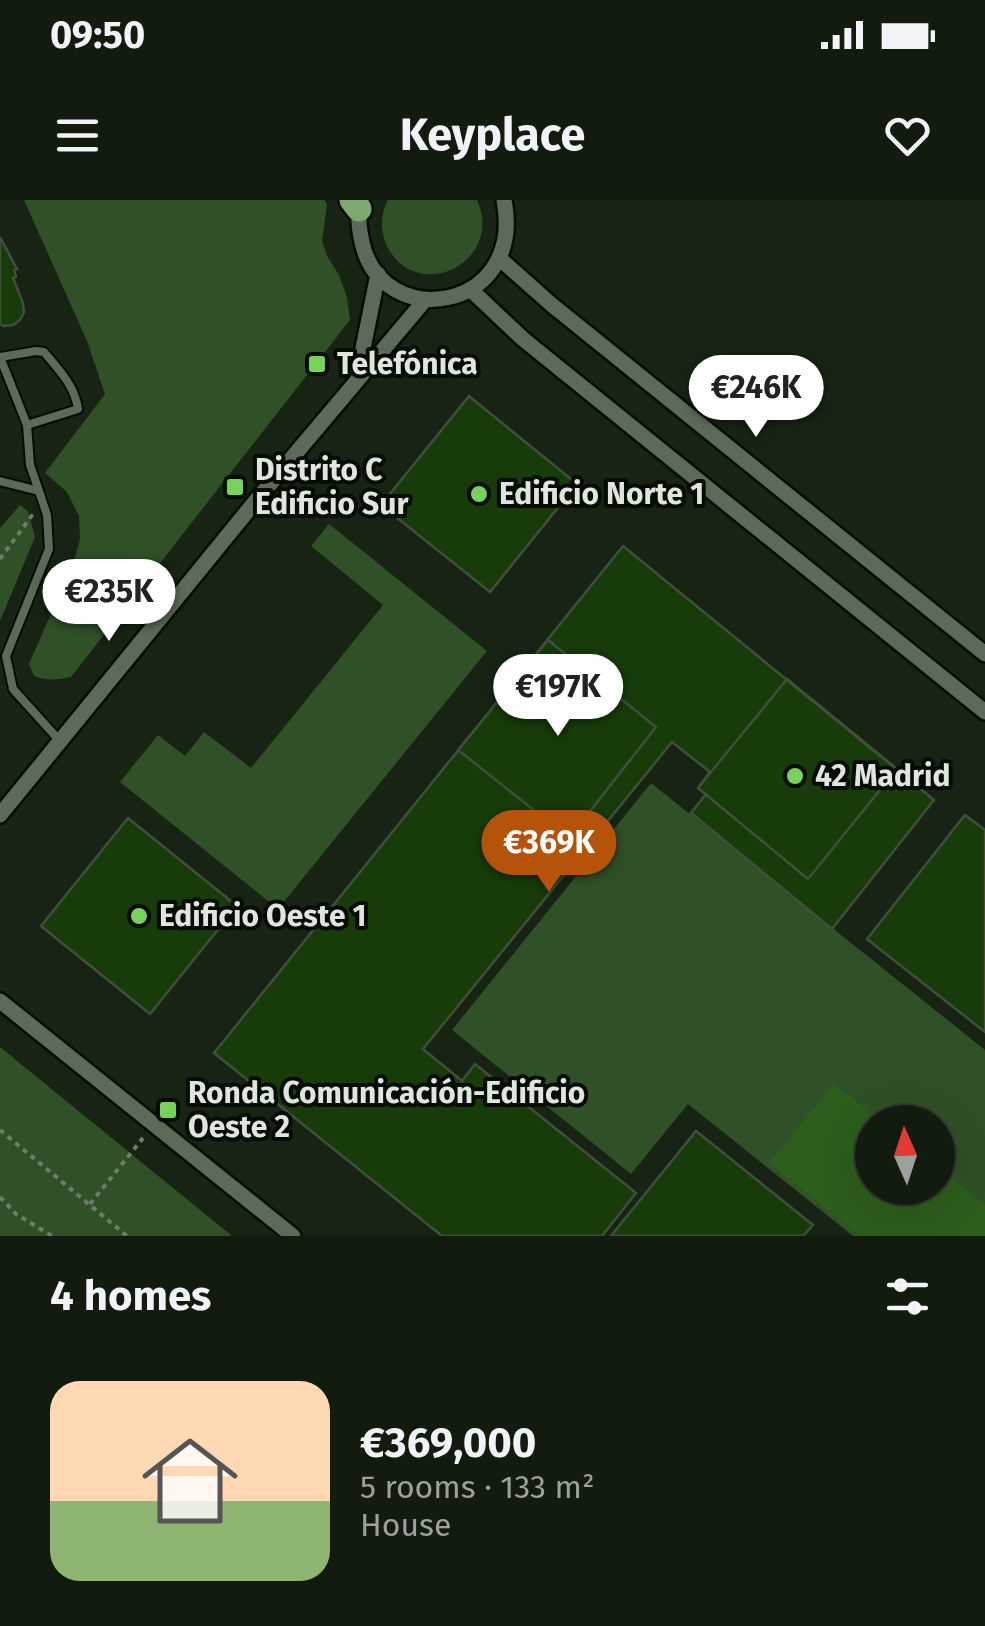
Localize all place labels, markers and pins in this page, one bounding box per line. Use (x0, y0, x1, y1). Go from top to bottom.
place label: Telefónica (337, 346, 478, 382)
marker: Telefónica (306, 353, 328, 375)
pin: €246K (686, 355, 826, 440)
place label: Distrito C Edificio Sur (255, 452, 409, 522)
marker: Distrito C Edificio Sur (224, 476, 246, 498)
place label: Edificio Norte 1 (499, 476, 704, 512)
marker: Edificio Norte 1 (468, 483, 490, 505)
pin: €235K (39, 559, 179, 644)
pin: €197K (488, 654, 628, 739)
place label: 42 Madrid (815, 758, 950, 794)
marker: 42 Madrid (784, 765, 806, 787)
pin: €369K (479, 810, 619, 895)
place label: Edificio Oeste 1 (159, 898, 366, 934)
marker: Edificio Oeste 1 (128, 905, 150, 927)
place label: Ronda Comunicación-Edificio Oeste 2 (188, 1075, 585, 1145)
marker: Ronda Comunicación-Edificio Oeste 2 (157, 1099, 179, 1121)

